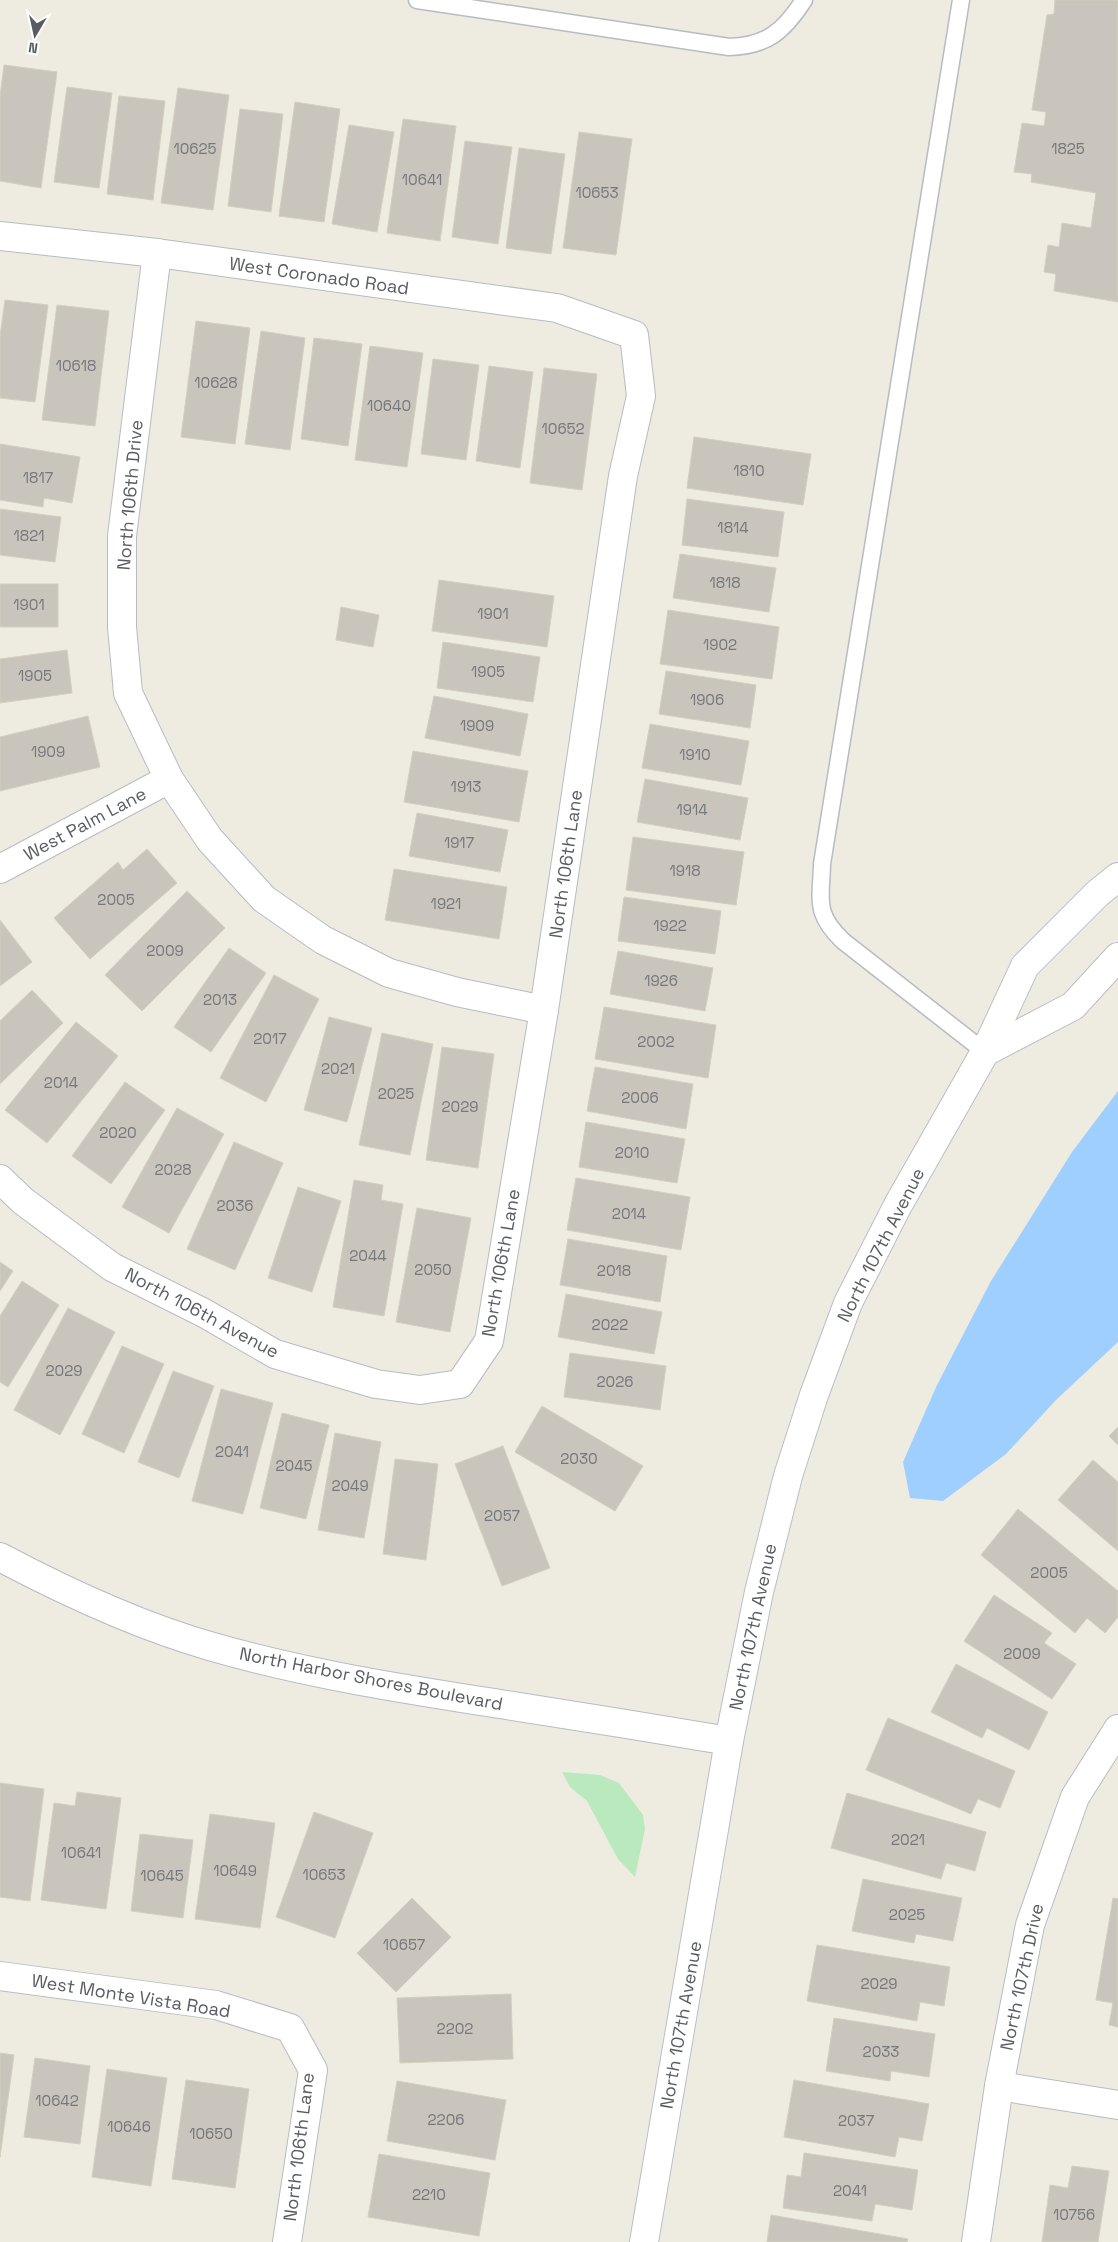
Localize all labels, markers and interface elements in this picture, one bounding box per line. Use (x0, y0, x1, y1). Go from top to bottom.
north arrow (10, 10, 60, 60)
text: N (27, 38, 39, 57)
house number: 10625 (173, 139, 217, 158)
house number: 1825 (1051, 139, 1085, 158)
house number: 10641 (402, 170, 442, 189)
house number: 10653 (575, 183, 619, 202)
street label: West Coronado Road (228, 252, 410, 300)
house number: 10618 (56, 356, 96, 375)
house number: 10628 (194, 373, 238, 392)
house number: 10640 (367, 396, 411, 415)
street label: North 106th Drive (111, 419, 148, 571)
house number: 10652 (542, 419, 584, 438)
house number: 1810 (733, 461, 765, 480)
house number: 1817 (23, 468, 53, 487)
house number: 1814 (717, 518, 749, 537)
house number: 1821 (14, 526, 44, 545)
house number: 1818 (709, 573, 741, 592)
house number: 1901 (13, 595, 45, 614)
house number: 1901 (477, 604, 509, 623)
house number: 1902 (703, 635, 737, 654)
house number: 1905 (471, 662, 505, 681)
house number: 1905 (18, 666, 52, 685)
house number: 1906 (690, 690, 724, 709)
house number: 1909 (460, 716, 494, 735)
house number: 1909 (31, 742, 65, 761)
house number: 1910 (679, 745, 711, 764)
house number: 1913 (451, 777, 481, 796)
street label: West Palm Lane (19, 782, 150, 866)
street label: North 106th Lane (544, 788, 587, 940)
house number: 1914 (676, 800, 708, 819)
house number: 1917 (444, 833, 474, 852)
house number: 1918 (669, 861, 701, 880)
house number: 2005 (97, 890, 135, 909)
house number: 1921 (431, 894, 461, 913)
house number: 1922 (653, 916, 687, 935)
house number: 2009 (146, 941, 184, 960)
house number: 1926 (644, 971, 678, 990)
house number: 2013 (203, 990, 237, 1009)
house number: 2017 (253, 1029, 287, 1048)
house number: 2002 (637, 1032, 675, 1051)
house number: 2021 (321, 1059, 355, 1078)
house number: 2014 (44, 1073, 78, 1092)
house number: 2025 (378, 1084, 414, 1103)
house number: 2006 (621, 1088, 659, 1107)
house number: 2029 (442, 1097, 478, 1116)
house number: 2020 (99, 1123, 137, 1142)
house number: 2010 (615, 1143, 649, 1162)
house number: 2028 (154, 1160, 192, 1179)
street label: North 107th Avenue (832, 1164, 929, 1326)
street label: North 106th Lane (476, 1187, 525, 1339)
house number: 2036 (217, 1196, 253, 1215)
house number: 2014 (612, 1204, 646, 1223)
house number: 2044 (349, 1246, 387, 1265)
house number: 2050 (414, 1260, 452, 1279)
house number: 2018 (597, 1261, 631, 1280)
street label: North 106th Avenue (121, 1262, 283, 1363)
house number: 2022 (592, 1315, 628, 1334)
house number: 2029 (46, 1361, 82, 1380)
house number: 2026 (597, 1372, 633, 1391)
house number: 2041 (215, 1442, 249, 1461)
house number: 2030 (560, 1449, 598, 1468)
house number: 2045 (275, 1456, 313, 1475)
house number: 2049 (331, 1476, 369, 1495)
house number: 2057 (484, 1506, 520, 1525)
street label: North 107th Avenue (724, 1541, 781, 1712)
house number: 2005 (1030, 1563, 1068, 1582)
street label: North Harbor Shores Boulevard (237, 1642, 505, 1715)
house number: 2009 (1003, 1644, 1041, 1663)
house number: 2021 (891, 1830, 925, 1849)
house number: 10641 (61, 1843, 101, 1862)
house number: 10649 (213, 1861, 257, 1880)
house number: 10653 (302, 1865, 346, 1884)
house number: 10645 (140, 1866, 184, 1885)
street label: North 107th Drive (995, 1901, 1048, 2053)
house number: 2025 (889, 1905, 925, 1924)
house number: 10657 (383, 1935, 425, 1954)
street label: North 107th Avenue (654, 1939, 707, 2111)
street label: West Monte Vista Road (30, 1968, 232, 2023)
house number: 2029 (861, 1974, 897, 1993)
house number: 2202 (437, 2019, 473, 2038)
house number: 2033 (863, 2042, 899, 2061)
street label: North 106th Lane (278, 2071, 319, 2223)
house number: 10642 (35, 2091, 79, 2110)
house number: 2206 (428, 2110, 464, 2129)
house number: 2037 (838, 2111, 874, 2130)
house number: 10646 (107, 2117, 151, 2136)
house number: 10650 (189, 2124, 233, 2143)
house number: 2041 (833, 2181, 867, 2200)
house number: 2210 (412, 2185, 446, 2204)
house number: 10756 (1053, 2205, 1095, 2224)

